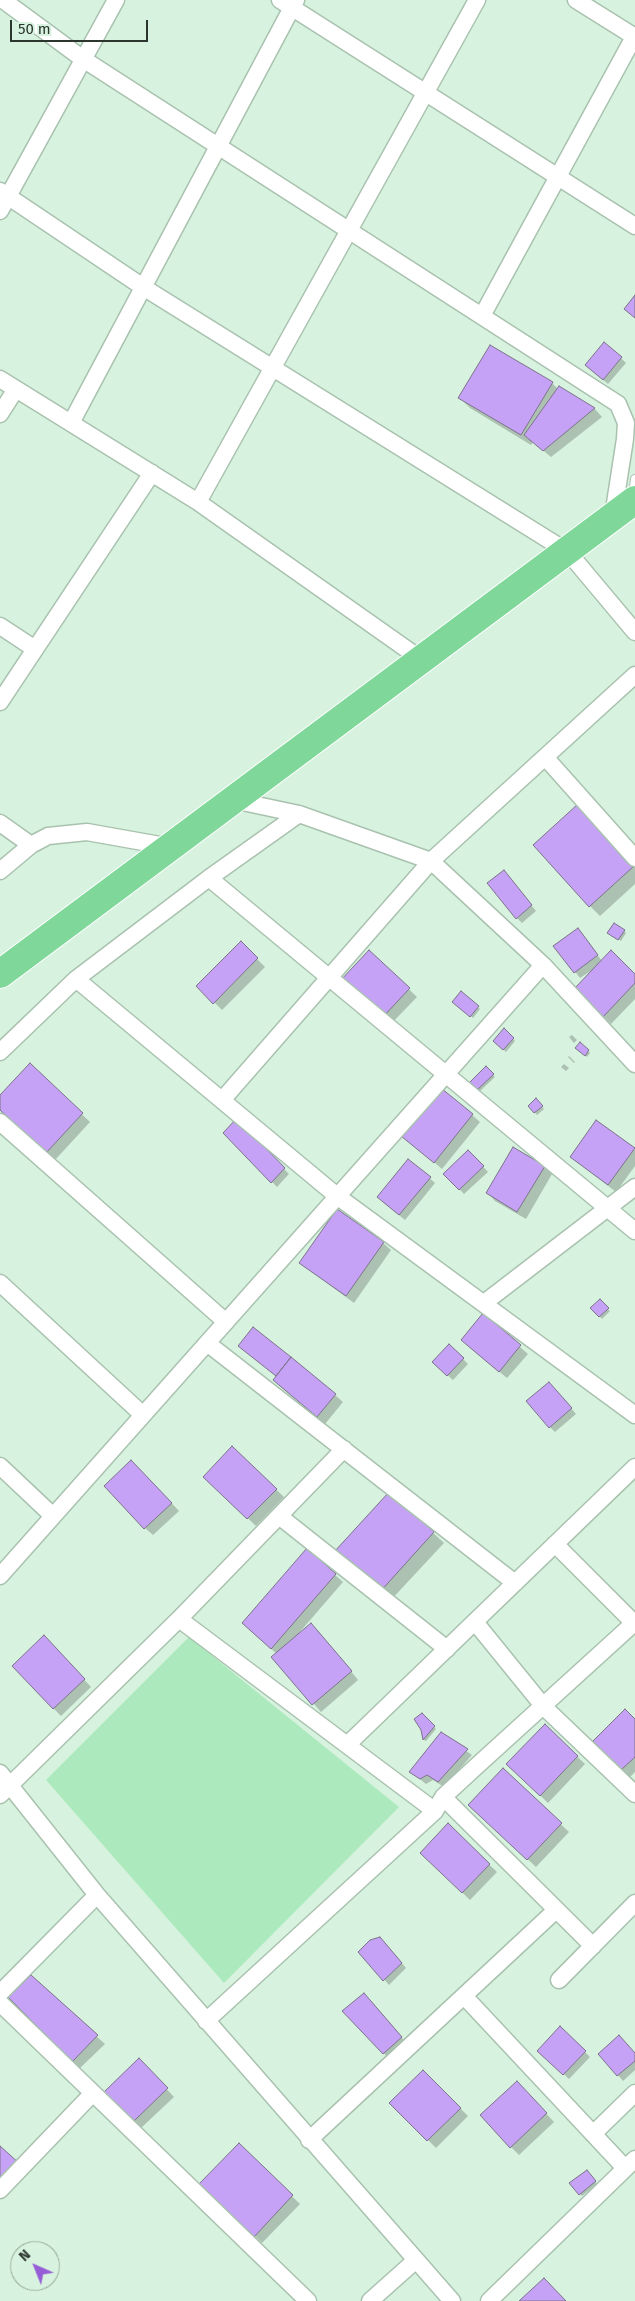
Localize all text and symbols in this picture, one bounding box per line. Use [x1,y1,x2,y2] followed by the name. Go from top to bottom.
[12,10,150,42] scale bar
[18,20,51,38] text: 50 m
[10,2241,60,2291] north arrow
[16,2246,34,2265] text: N

